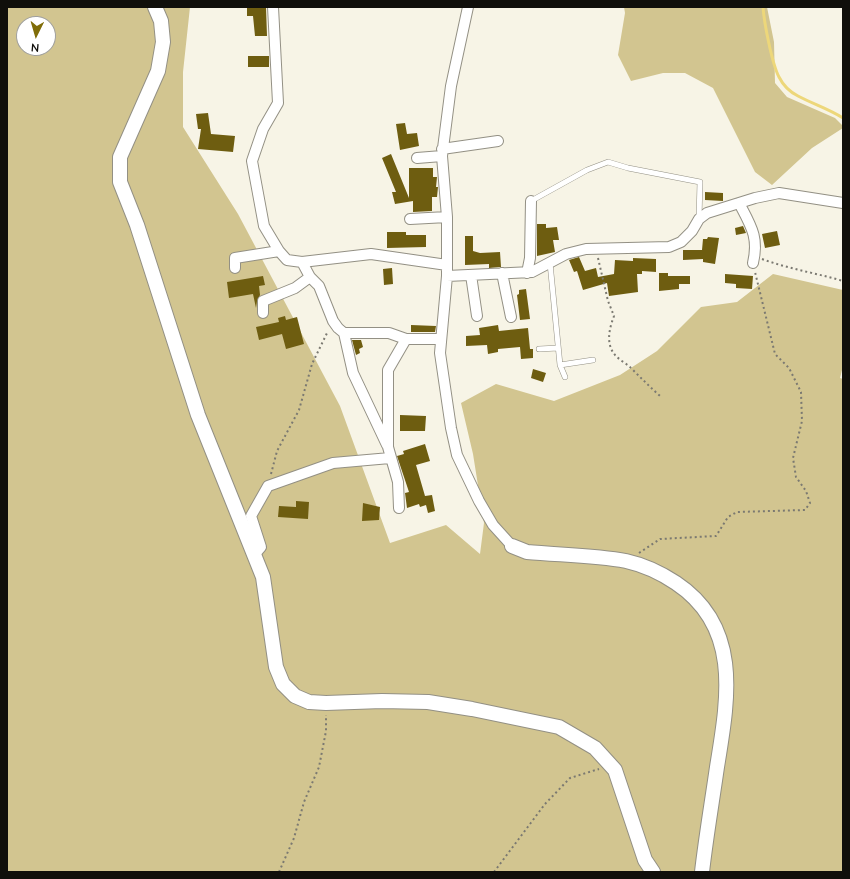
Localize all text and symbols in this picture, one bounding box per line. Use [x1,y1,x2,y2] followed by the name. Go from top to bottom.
[16,16,56,56] north arrow
[30,40,40,55] text: N

